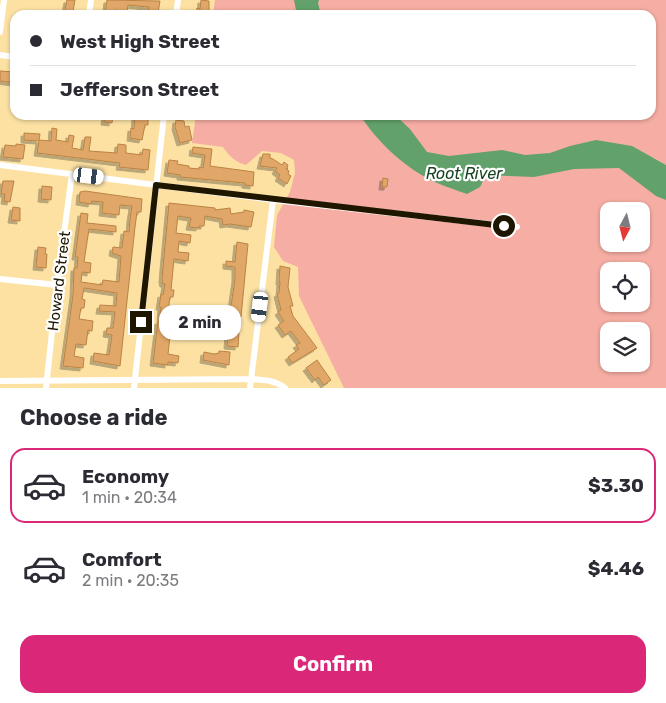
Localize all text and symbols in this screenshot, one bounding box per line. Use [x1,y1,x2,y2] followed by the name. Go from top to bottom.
[60,30,220,53] text: West High Street
[60,78,219,101] text: Jefferson Street
[426,164,503,183] water label: Root River
[73,167,104,185] car
[600,202,650,252] north arrow
[600,202,650,372] map controls
[493,215,515,237] route start
[44,230,74,332] street label: Howard Street
[600,262,650,312] button: locate
[250,291,269,323] car
[158,304,241,340] callout: 2 min
[130,311,152,333] route end
[178,313,222,332] text: 2 min
[600,322,650,372] button: layers
[20,404,167,431] text: Choose a ride
[22,463,67,508] icon: car
[82,465,169,488] text: Economy
[588,474,644,497] text: $3.30
[82,488,177,507] text: 1 min · 20:34
[22,546,67,591] icon: car
[82,548,162,571] text: Comfort
[588,557,644,580] text: $4.46
[82,571,179,590] text: 2 min · 20:35
[20,635,646,693] button: Confirm

